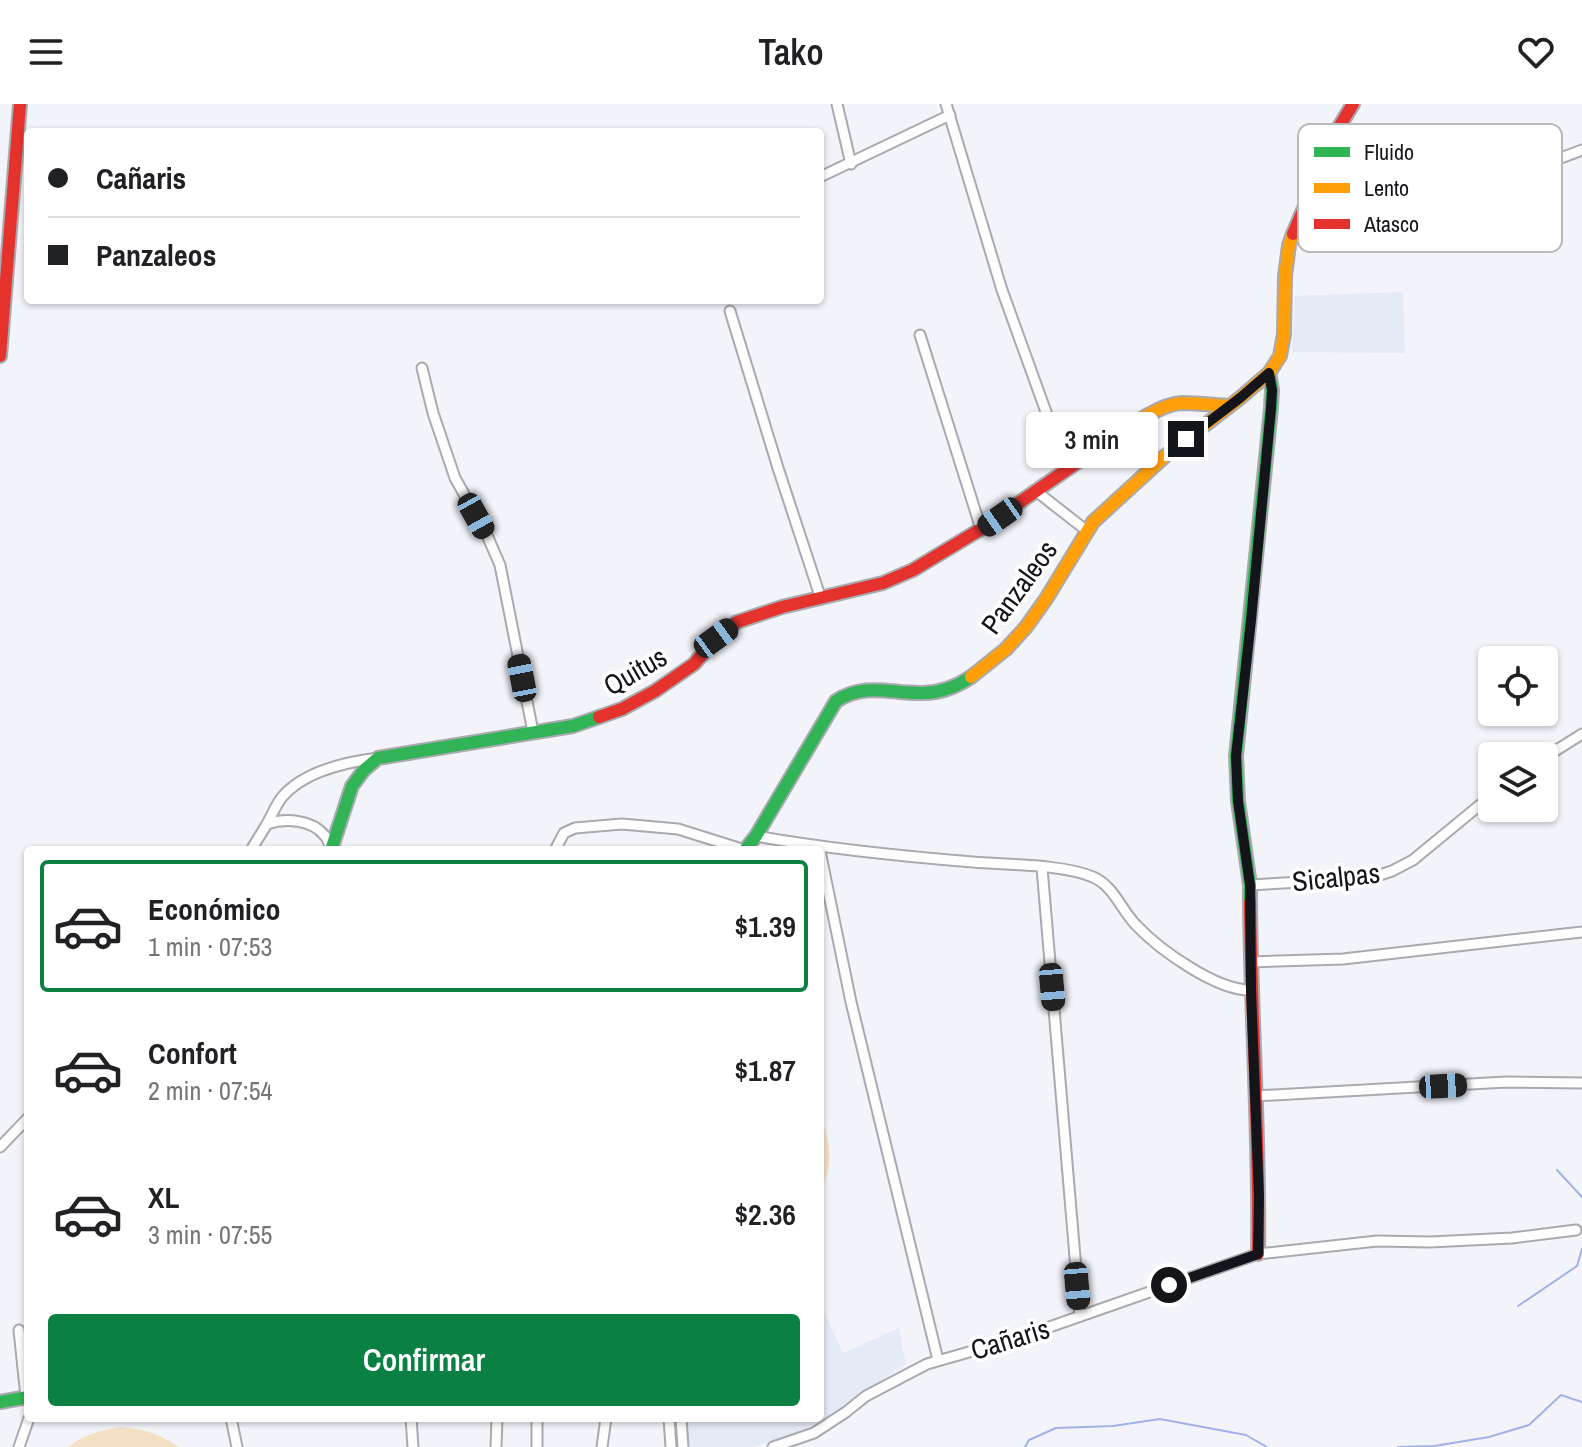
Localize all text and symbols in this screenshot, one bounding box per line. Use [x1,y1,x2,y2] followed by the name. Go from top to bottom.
[758,28,824,76] text: Tako
[24,30,68,74] icon: menu
[1514,30,1558,74] icon: heart
[1298,124,1562,252] legend
[1364,137,1414,167] text: Fluido
[96,158,186,198] text: Cañaris
[1364,173,1409,203] text: Lento
[1363,209,1419,239] text: Atasco
[96,235,216,275] text: Panzaleos
[1026,411,1158,467] callout: 3 min
[1168,421,1204,457] route end
[1065,422,1119,457] text: 3 min
[454,489,498,543] car
[973,493,1027,541] car
[972,532,1066,642] street label: Panzaleos
[690,614,742,662] car
[596,638,674,704] street label: Quitus
[1478,646,1558,822] map controls
[1478,646,1558,726] button: locate
[506,652,538,704] car
[1478,742,1558,822] button: layers
[1290,854,1382,900] street label: Sicalpas
[148,889,281,929] text: Económico
[52,890,124,962] icon: car
[734,906,796,946] text: $1.39
[148,929,272,964] text: 1 min · 07:53
[1038,962,1066,1012] car
[148,1033,237,1073] text: Confort
[52,1034,124,1106] icon: car
[734,1050,796,1090] text: $1.87
[148,1073,272,1108] text: 2 min · 07:54
[1418,1073,1468,1099] car
[148,1177,179,1217] text: XL
[52,1178,124,1250] icon: car
[734,1194,796,1234] text: $2.36
[148,1217,272,1252] text: 3 min · 07:55
[1063,1261,1091,1311] car
[1151,1267,1187,1303] route start
[966,1309,1054,1369] street label: Cañaris
[48,1314,800,1406] button: Confirmar

